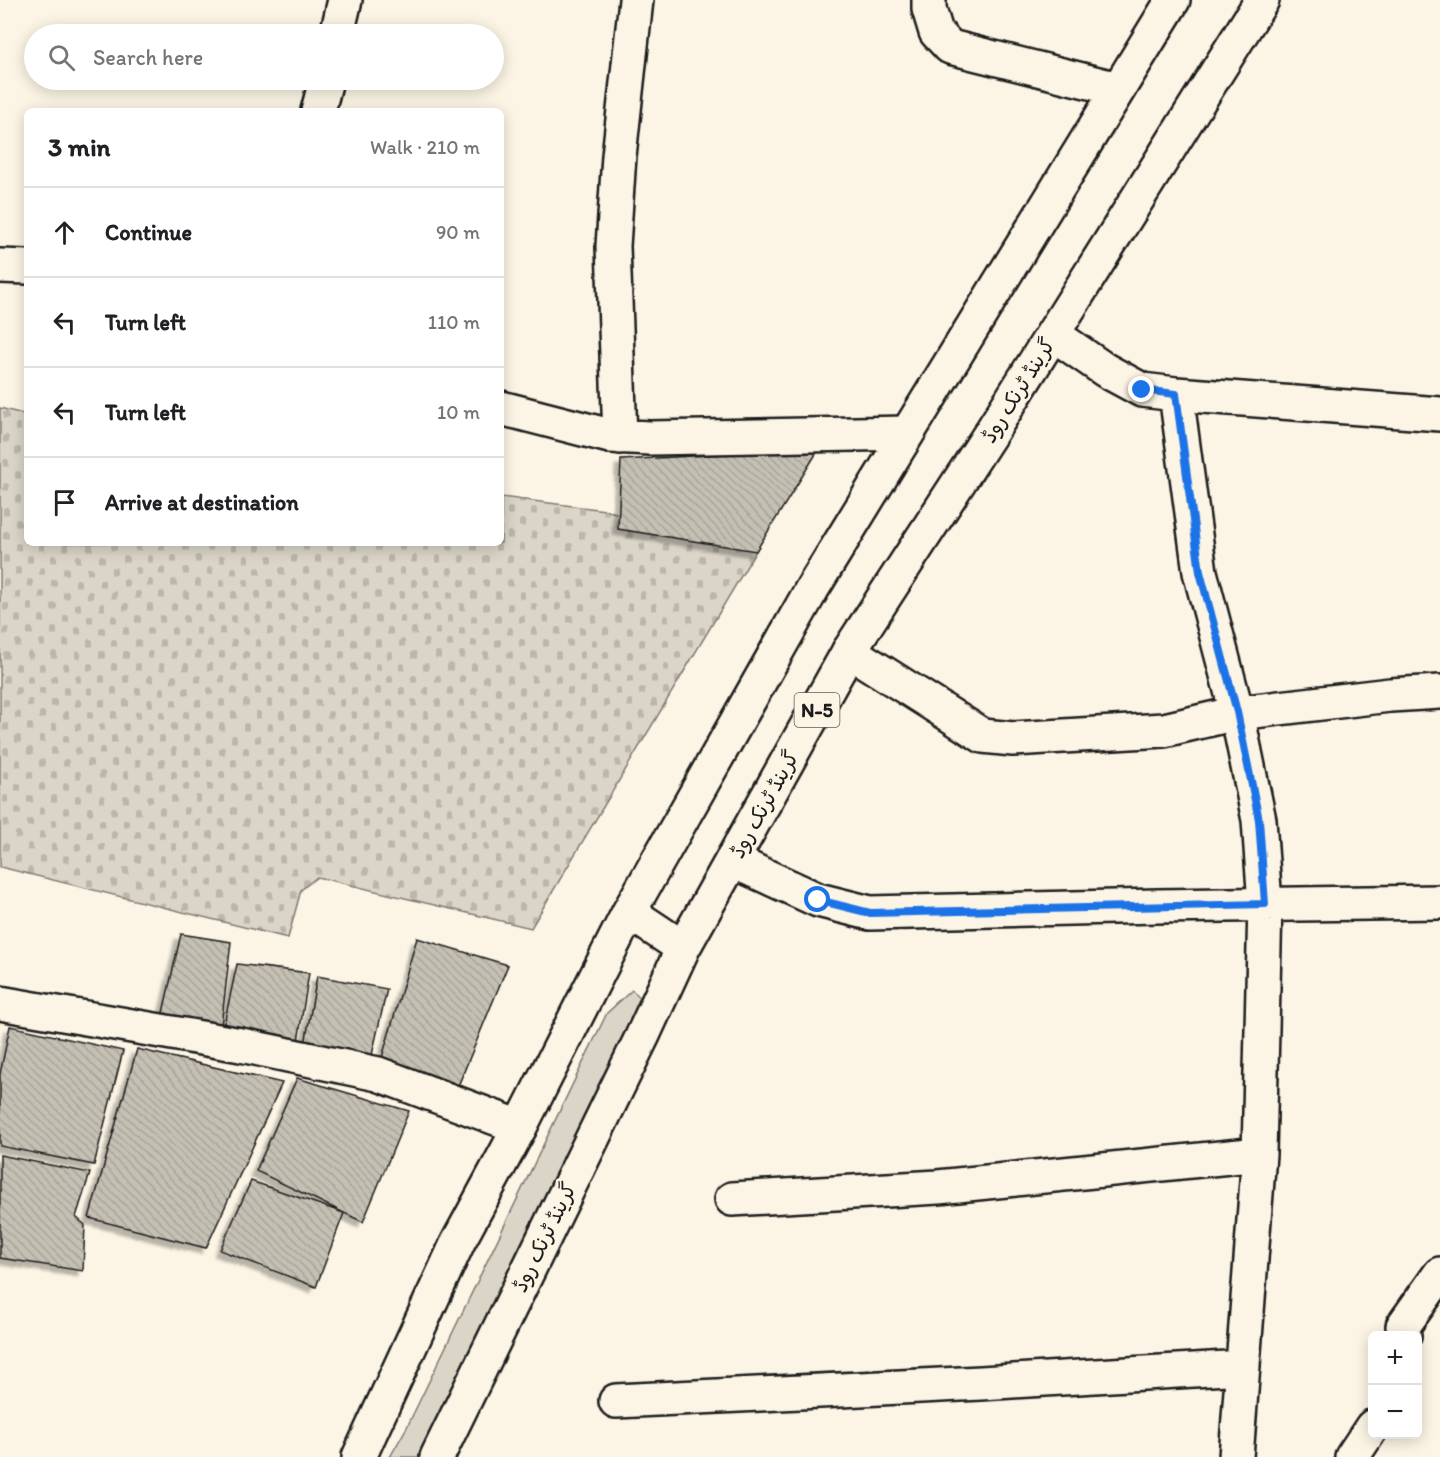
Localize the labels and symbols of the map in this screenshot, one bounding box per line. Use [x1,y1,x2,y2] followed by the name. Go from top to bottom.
[976,333,1060,447] street label: گرینڈ ٹرنک روڈ
[1128,376,1154,402] route end
[794,693,840,727] road number: N-5
[724,746,804,862] street label: گرینڈ ٹرنک روڈ
[804,886,830,912] route start
[507,1178,581,1296] street label: گرینڈ ٹرنک روڈ

